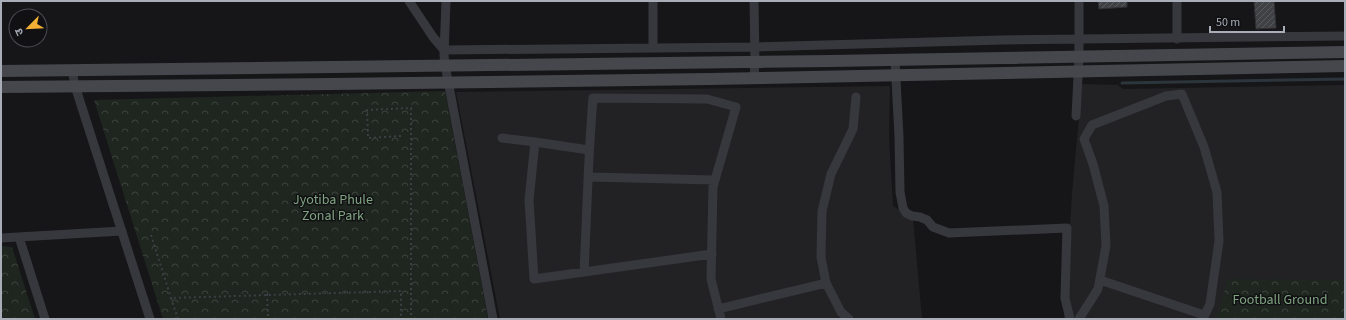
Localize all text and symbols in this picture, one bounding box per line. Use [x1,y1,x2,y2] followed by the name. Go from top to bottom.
[8,8,48,48] north arrow
[1210,8,1284,34] scale bar
[1216,14,1240,31] text: 50 m
[11,25,27,38] text: उ
[293,190,373,226] park label: Jyotiba Phule Zonal Park
[1233,290,1327,310] park label: Football Ground

